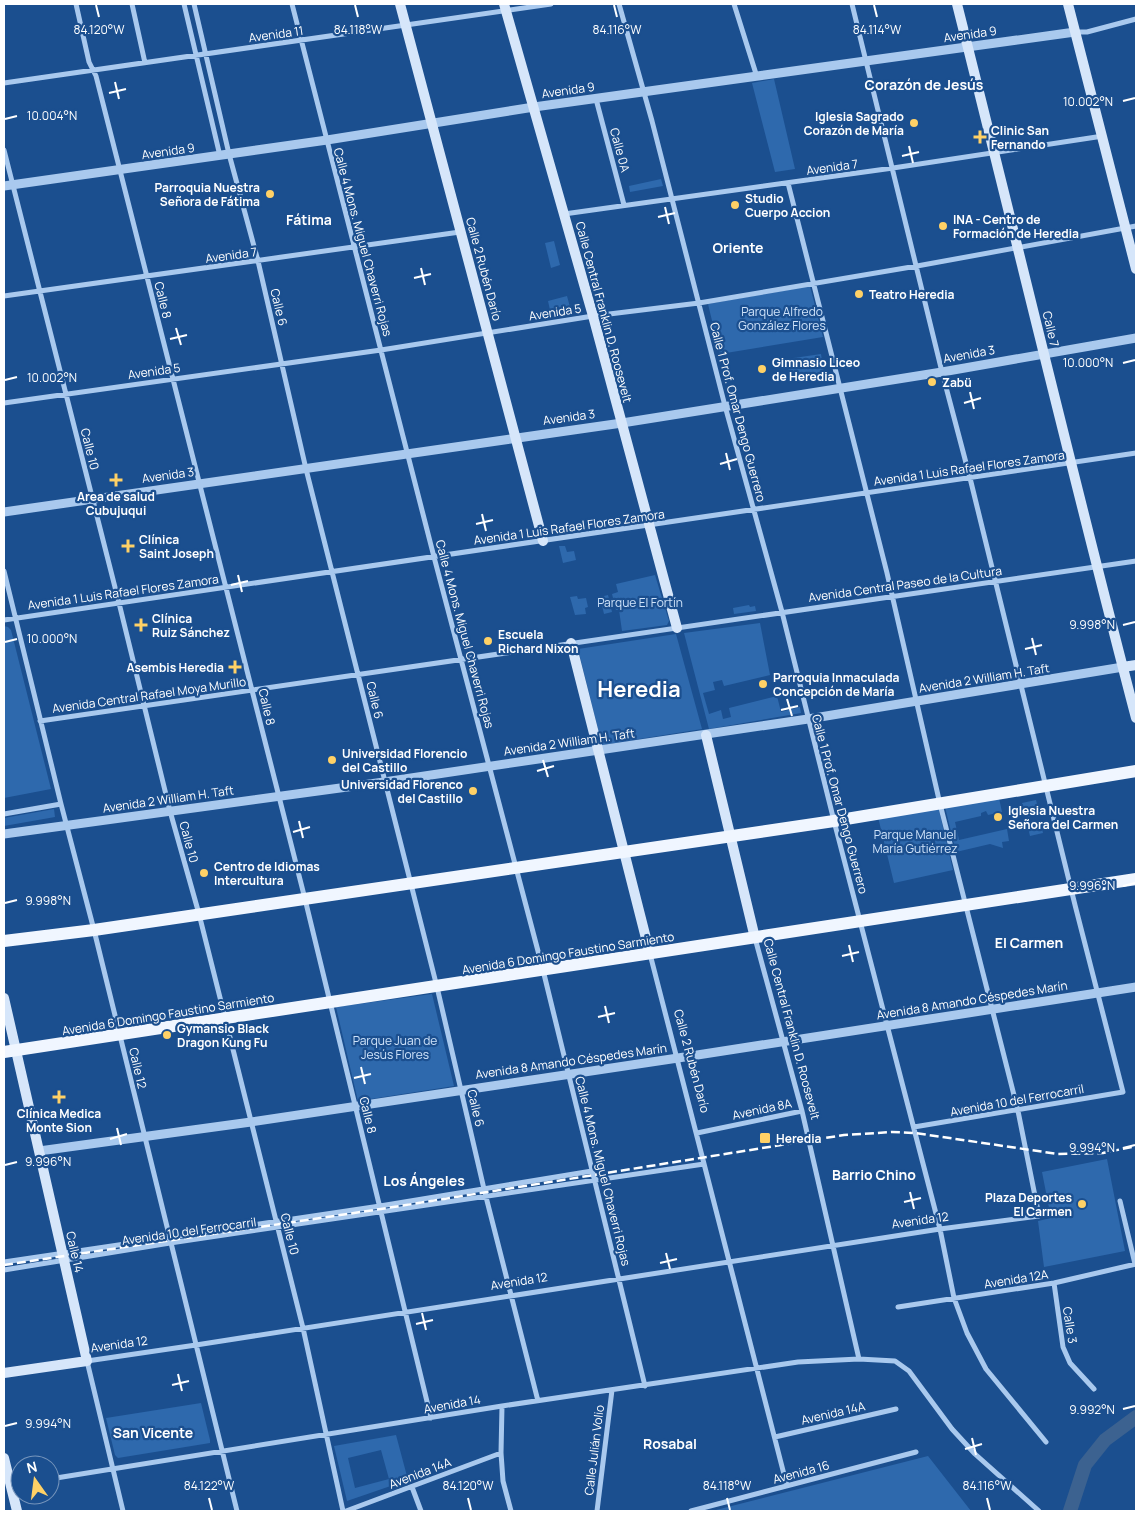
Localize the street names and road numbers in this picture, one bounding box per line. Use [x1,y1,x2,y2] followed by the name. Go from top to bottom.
[247,22,305,46] street label: Avenida 11
[942,22,998,46] street label: Avenida 9
[540,78,596,102] street label: Avenida 9
[606,126,634,174] street label: Calle 0A
[140,139,196,163] street label: Avenida 9
[330,146,396,338] street label: Calle 4 Mons. Miguel Chaverri Rojas
[805,155,859,179] street label: Avenida 7
[462,215,506,323] street label: Calle 2 Rubén Darío
[572,220,636,405] street label: Calle Central Franklin D. Roosevelt
[204,243,258,267] street label: Avenida 7
[150,280,176,320] street label: Calle 8
[266,287,292,327] street label: Calle 6
[528,299,582,325] street label: Avenida 5
[1039,309,1063,349] street label: Calle 7
[706,320,770,504] street label: Calle 1 Prof. Omar Dengo Guerrero
[942,341,996,367] street label: Avenida 3
[127,359,181,383] street label: Avenida 5
[542,405,596,429] street label: Avenida 3
[77,426,103,472] street label: Calle 10
[872,446,1066,490] street label: Avenida 1 Luis Rafael Flores Zamora
[141,463,195,487] street label: Avenida 3
[472,505,666,549] street label: Avenida 1 Luis Rafael Flores Zamora
[432,538,498,730] street label: Calle 4 Mons. Miguel Chaverri Rojas
[807,562,1003,606] street label: Avenida Central Paseo de la Cultura
[26,570,220,614] street label: Avenida 1 Luis Rafael Flores Zamora
[917,659,1051,697] street label: Avenida 2 William H. Taft
[51,673,247,717] street label: Avenida Central Rafael Moya Murillo
[362,680,388,720] street label: Calle 6
[255,687,279,727] street label: Calle 8
[808,712,872,896] street label: Calle 1 Prof. Omar Dengo Guerrero
[502,724,636,760] street label: Avenida 2 William H. Taft
[101,781,235,817] street label: Avenida 2 William H. Taft
[175,819,203,865] street label: Calle 10
[461,928,675,978] street label: Avenida 6 Domingo Faustino Sarmiento
[760,937,824,1122] street label: Calle Central Franklin D. Roosevelt
[875,976,1069,1024] street label: Avenida 8 Amando Céspedes Marín
[61,989,275,1039] street label: Avenida 6 Domingo Faustino Sarmiento
[670,1007,714,1115] street label: Calle 2 Rubén Darío
[474,1039,668,1083] street label: Avenida 8 Amando Céspedes Marín
[125,1046,151,1090] street label: Calle 12
[571,1075,635,1267] street label: Calle 4 Mons. Miguel Chaverri Rojas
[949,1080,1085,1120] street label: Avenida 10 del Ferrocarril
[463,1088,489,1128] street label: Calle 6
[731,1094,794,1124] street label: Avenida 8A
[355,1095,381,1135] street label: Calle 8
[890,1208,950,1232] street label: Avenida 12
[277,1211,303,1257] street label: Calle 10
[121,1213,257,1249] street label: Avenida 10 del Ferrocarril
[62,1230,88,1274] street label: Calle 14
[983,1265,1050,1292] street label: Avenida 12A
[489,1268,549,1294] street label: Avenida 12
[1059,1305,1081,1345] street label: Calle 3
[89,1332,149,1356] street label: Avenida 12
[422,1391,482,1417] street label: Avenida 14
[799,1397,867,1429] street label: Avenida 14A
[580,1404,608,1496] street label: Calle Julián Volio
[386,1453,454,1493] street label: Avenida 14A
[771,1456,831,1488] street label: Avenida 16

